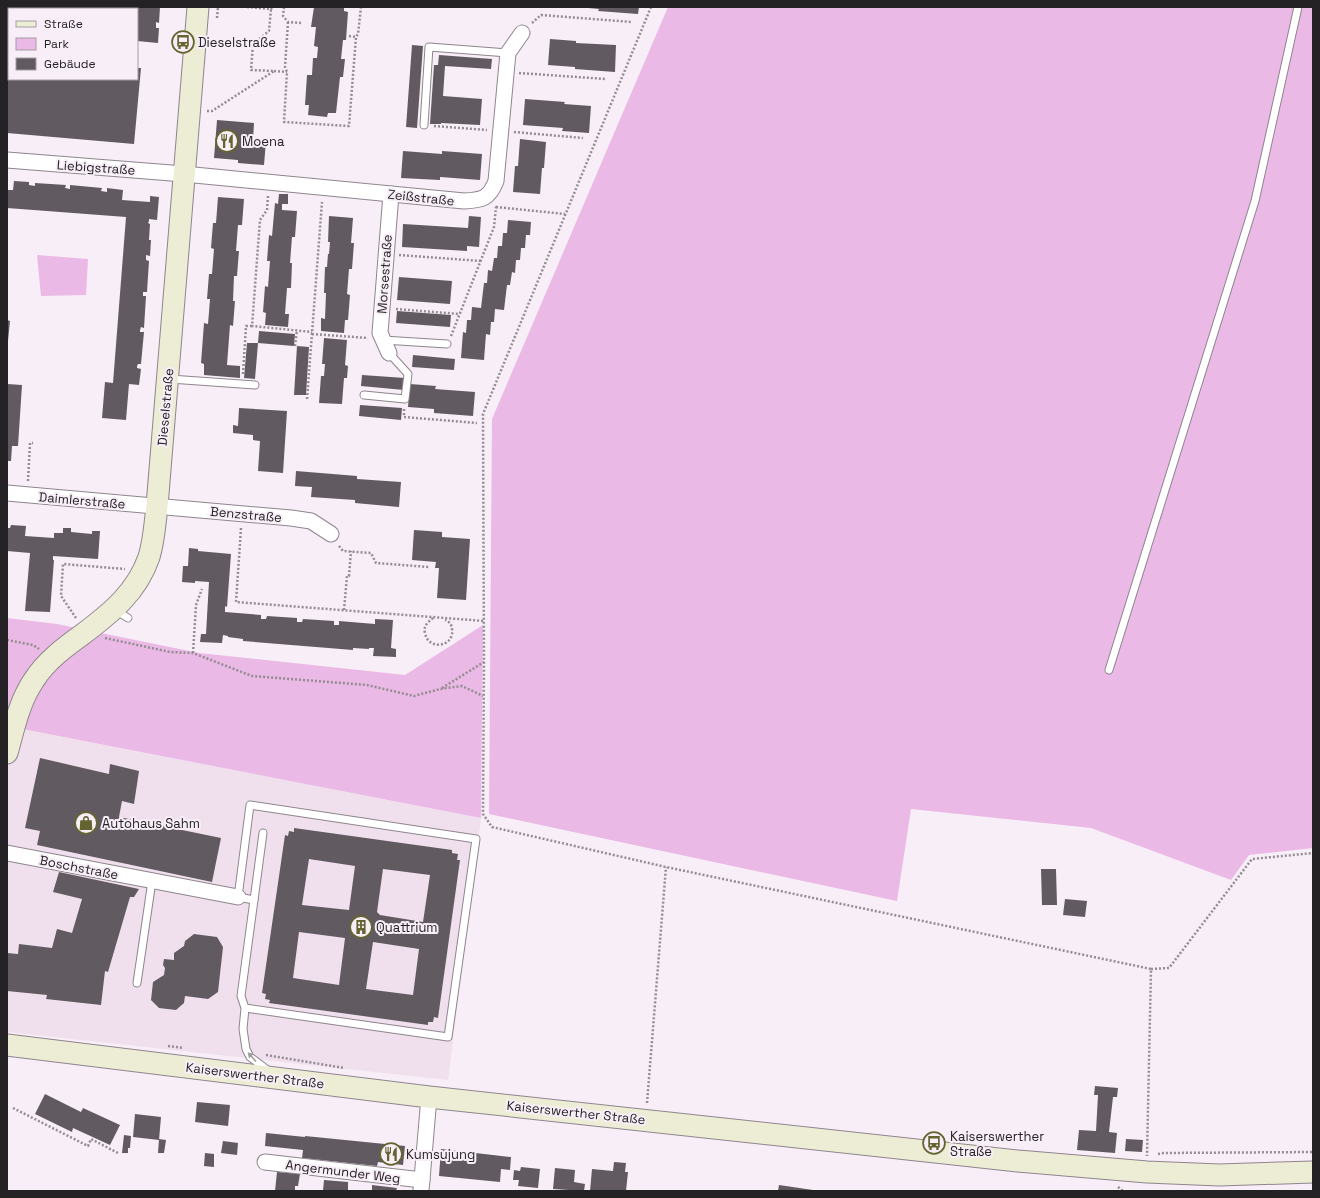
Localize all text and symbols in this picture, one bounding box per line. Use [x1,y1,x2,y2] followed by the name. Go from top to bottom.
[8,8,138,80] legend
[44,16,83,32] text: Straße
[170,29,196,55] bus stop icon: Dieselstraße
[198,34,276,51] place label: Dieselstraße
[44,36,69,52] text: Park
[44,56,96,72] text: Gebäude
[214,128,240,154] restaurant icon: Moena
[242,133,285,150] place label: Moena
[56,156,136,179] street label: Liebigstraße
[387,186,455,209] street label: Zeißstraße
[373,234,396,314] street label: Morsestraße
[154,367,177,447] street label: Dieselstraße
[38,488,126,513] street label: Daimlerstraße
[209,503,282,526] street label: Benzstraße
[73,810,99,836] shop icon: Autohaus Sahm
[102,815,200,832] place label: Autohaus Sahm
[38,852,120,883] street label: Boschstraße
[348,914,374,940] building icon: Quattrium
[376,919,438,936] place label: Quattrium
[247,1052,256,1062] one-way arrow
[185,1059,325,1092] street label: Kaiserswerther Straße
[506,1097,646,1128] street label: Kaiserswerther Straße
[950,1128,1044,1160] place label: Kaiserswerther Straße
[921,1130,947,1156] bus stop icon: Kaiserswerther Straße
[378,1141,404,1167] restaurant icon: Kumsujung
[406,1146,475,1163] place label: Kumsujung
[285,1156,401,1187] street label: Angermunder Weg

